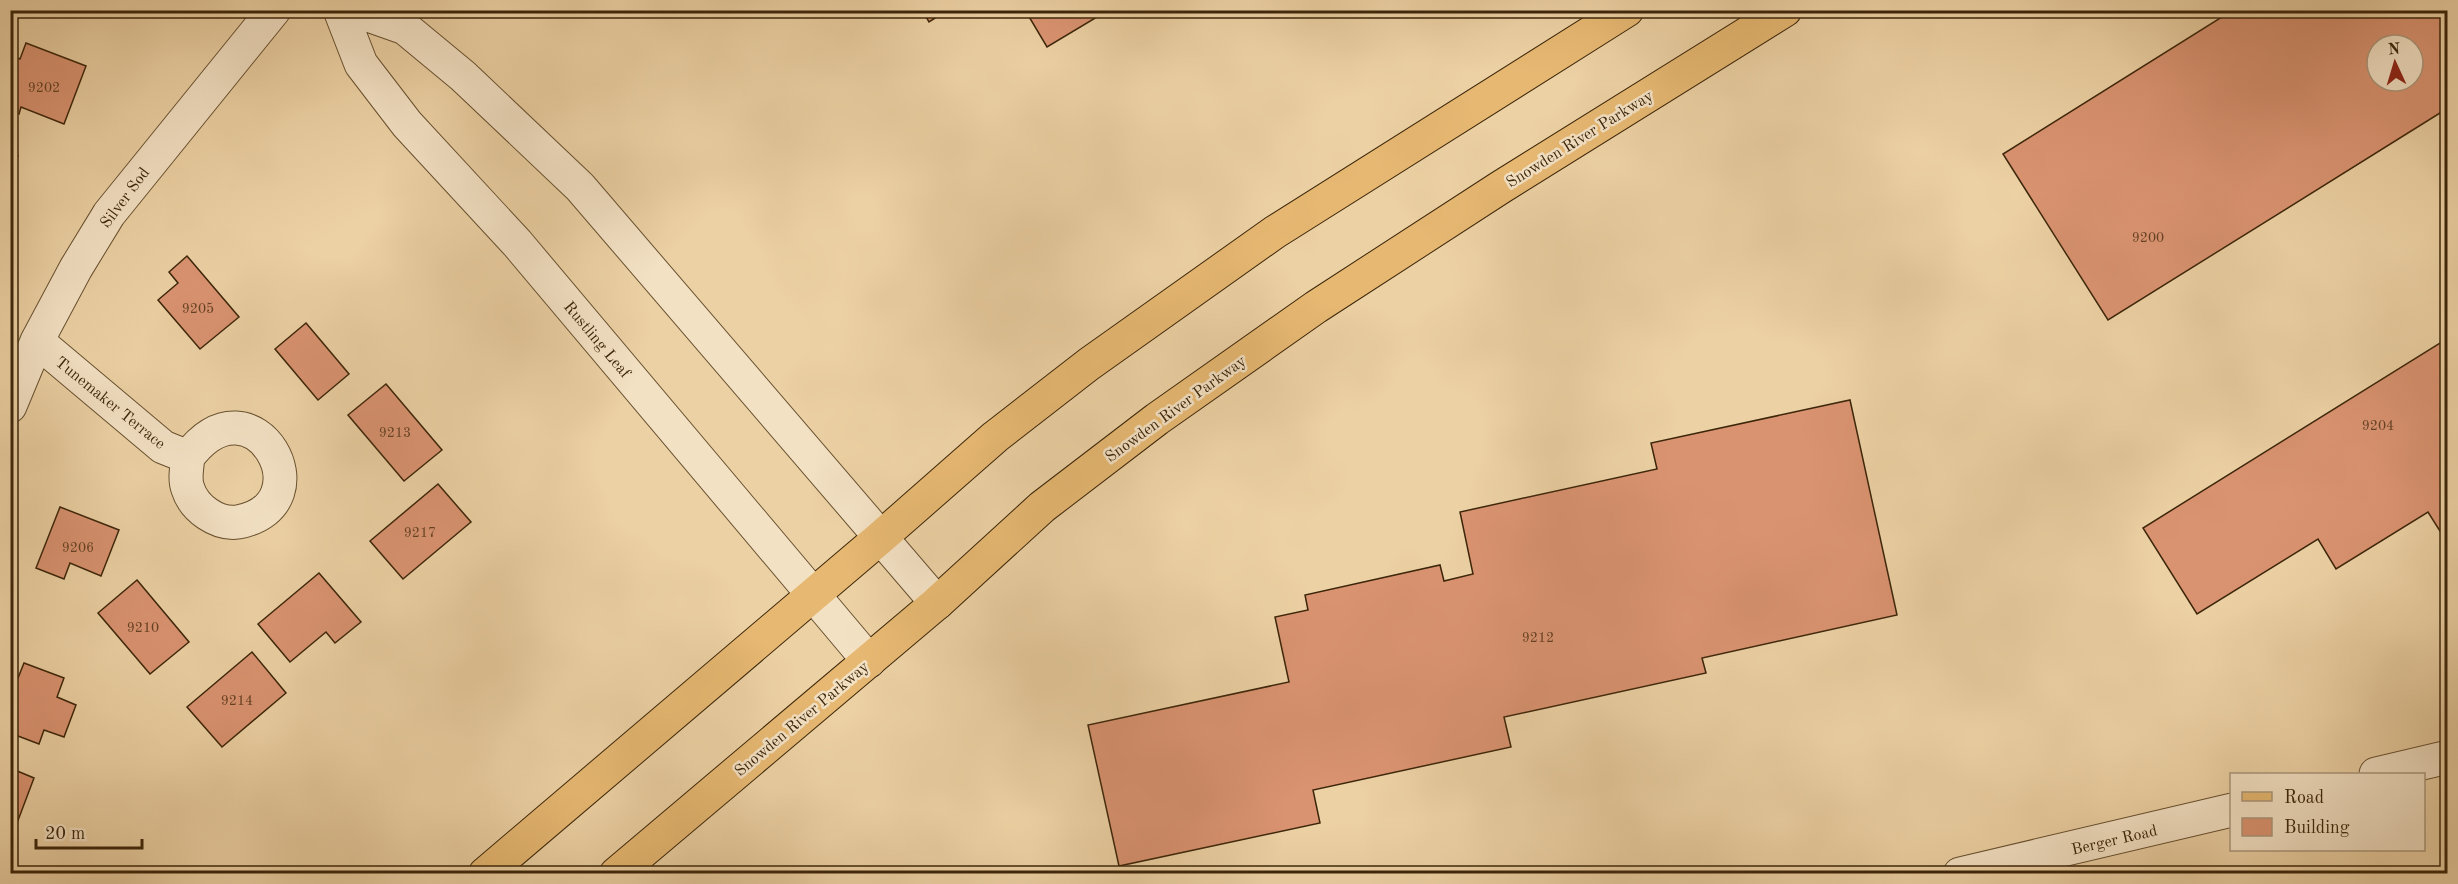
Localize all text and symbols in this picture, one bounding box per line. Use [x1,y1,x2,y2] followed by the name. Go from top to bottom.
[2365,33,2425,93] north arrow
[2387,42,2402,58] text: N
[28,81,60,95] house number: 9202
[1504,88,1657,191] street label: Snowden River Parkway
[98,165,153,231] street label: Silver Sod
[2132,231,2164,245] house number: 9200
[560,299,633,382] street label: Rustling Leaf
[182,302,214,316] house number: 9205
[1103,353,1250,466] street label: Snowden River Parkway
[52,354,168,453] street label: Tunemaker Terrace
[2362,419,2394,433] house number: 9204
[379,426,411,440] house number: 9213
[404,526,436,540] house number: 9217
[62,541,94,555] house number: 9206
[127,621,159,635] house number: 9210
[1522,631,1554,645] house number: 9212
[732,659,873,780] street label: Snowden River Parkway
[221,694,253,708] house number: 9214
[2230,773,2425,851] legend
[2284,789,2324,807] text: Road
[36,812,142,850] scale bar
[2284,819,2350,837] text: Building
[2070,823,2159,859] street label: Berger Road
[45,825,85,843] text: 20 m

